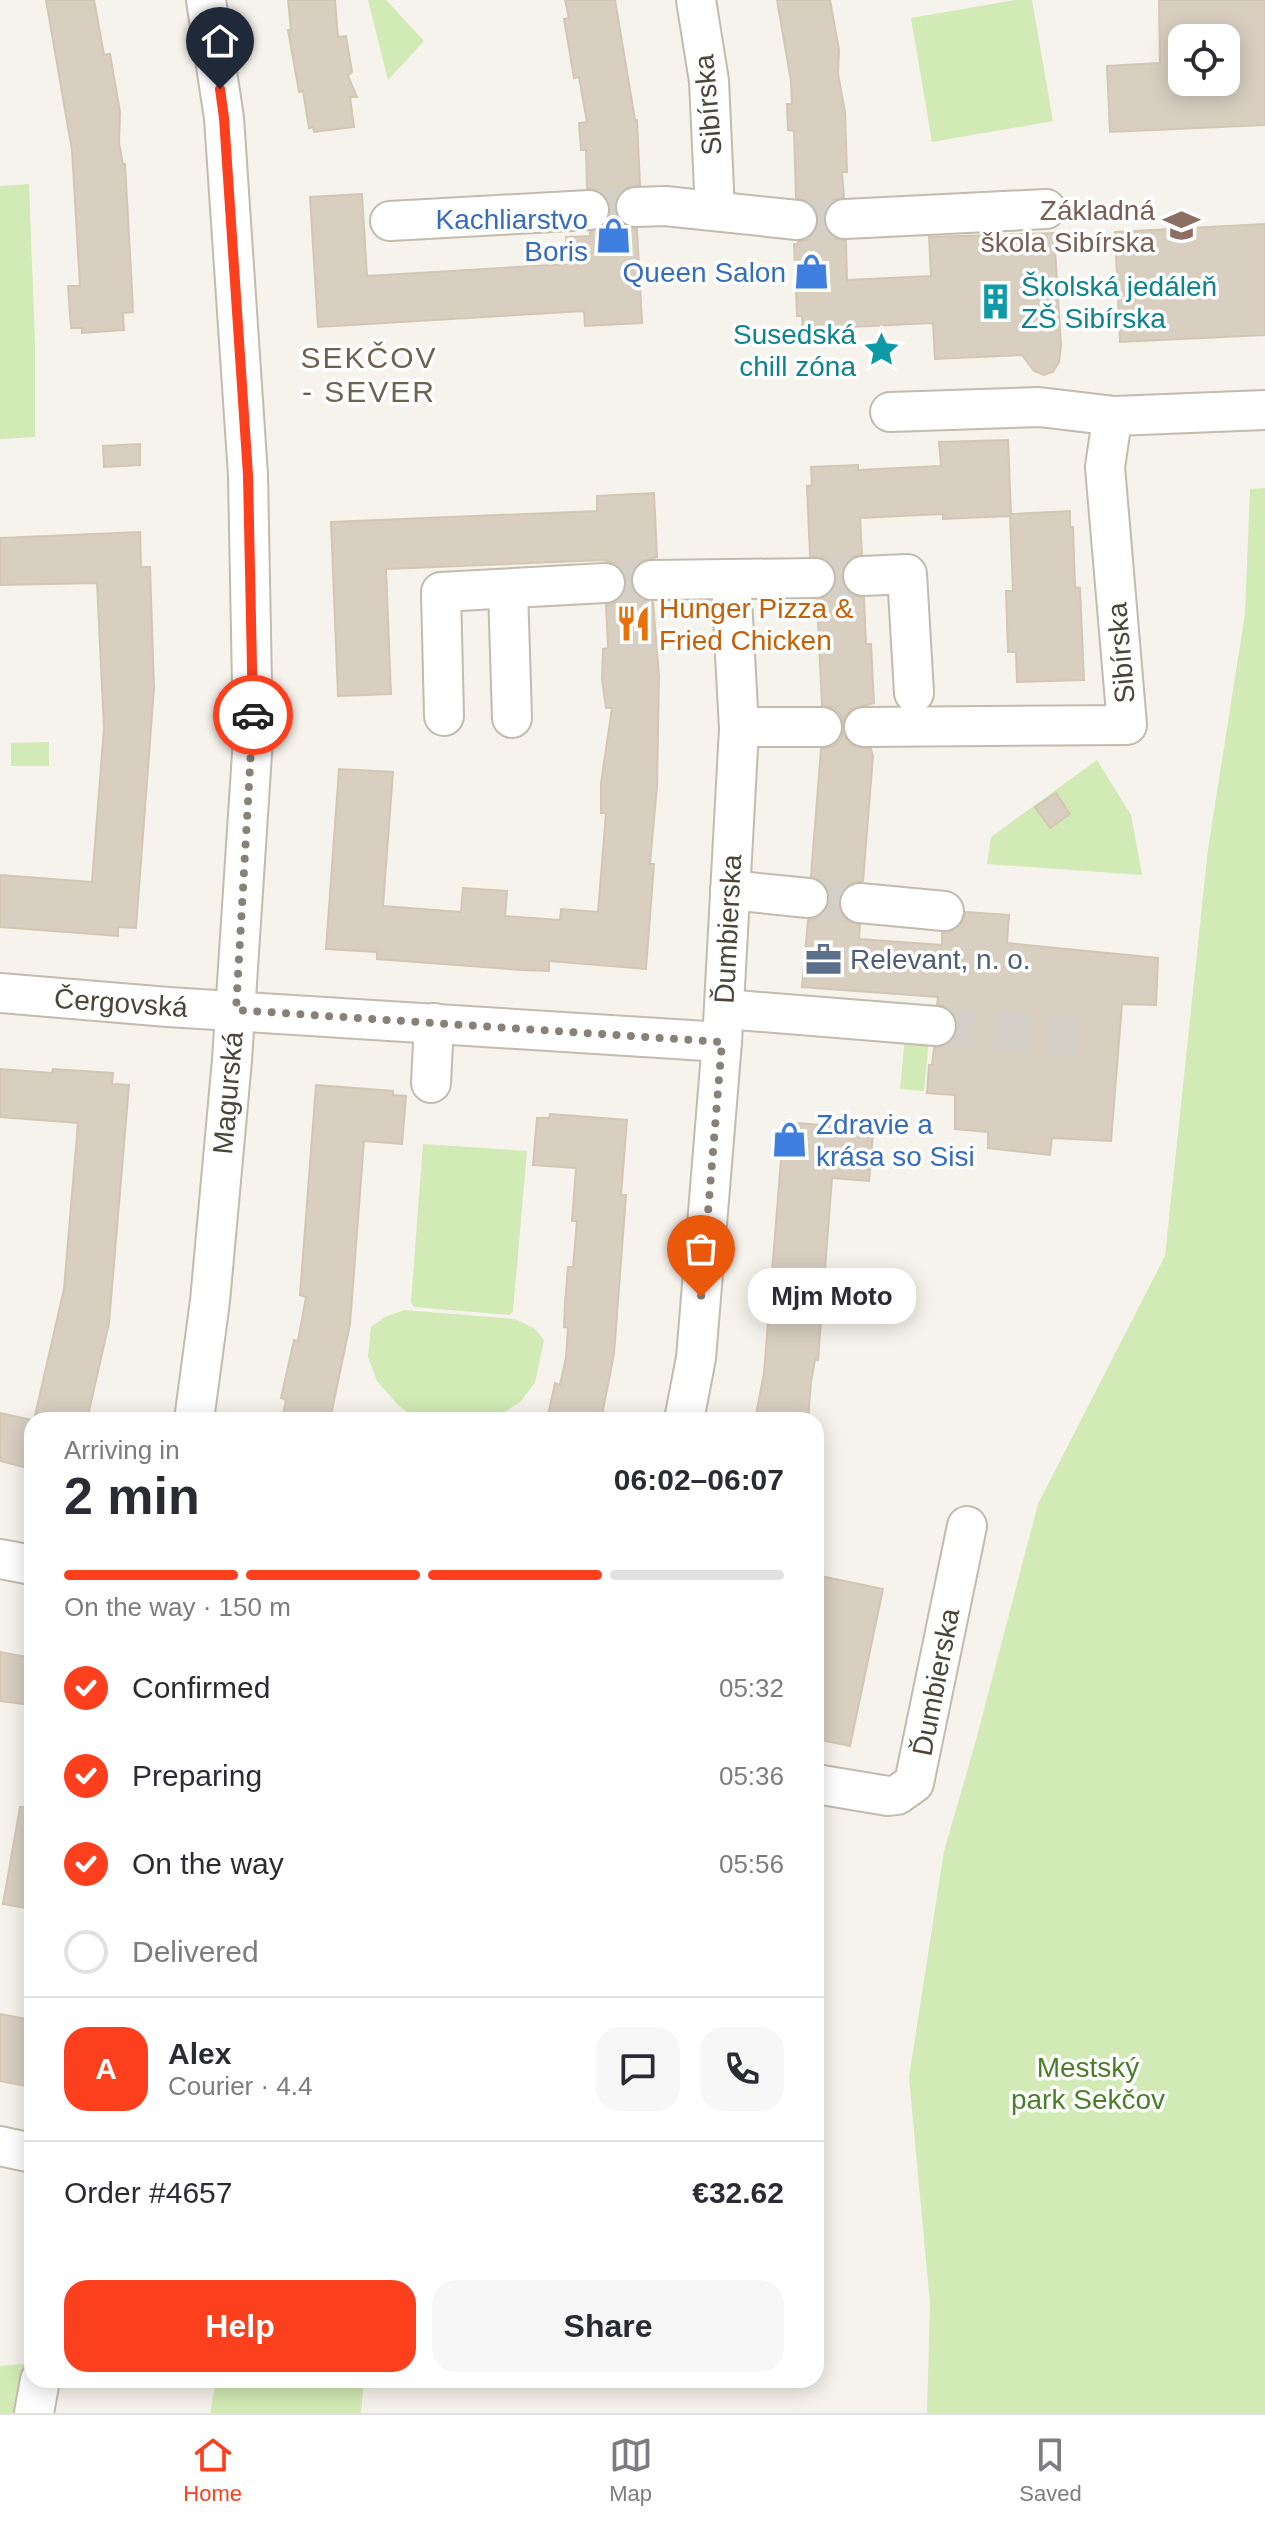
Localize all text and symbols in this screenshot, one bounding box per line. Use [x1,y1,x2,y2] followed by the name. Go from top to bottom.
[186,7,254,89] pin
[198,19,242,63] icon: home
[1168,24,1240,96] map controls
[1168,24,1240,96] button: locate
[688,53,728,157] street label: Sibírska
[981,195,1155,258] place label: Základná škola Sibírska
[435,204,588,267] place label: Kachliarstvo Boris
[1162,207,1200,245] school or university icon: Základná škola Sibírska
[595,216,633,254] shop icon: Kachliarstvo Boris
[793,253,831,291] shop icon: Queen Salon
[623,257,786,288] place label: Queen Salon
[1021,271,1217,334] place label: Školská jedáleň ZŠ Sibírska
[976,283,1014,321] building icon: Školská jedáleň ZŠ Sibírska
[733,319,856,382] place label: Susedská chill zóna
[863,331,901,369] place icon: Susedská chill zóna
[300,341,438,408] district label: SEKČOV - SEVER
[659,593,854,656] place label: Hunger Pizza & Fried Chicken
[1101,601,1141,705] street label: Sibírska
[614,605,652,643] restaurant icon: Hunger Pizza & Fried Chicken
[213,675,293,755] courier
[231,693,275,737] icon: car
[709,853,747,1004] street label: Ďumbierska
[805,940,843,978] office icon: Relevant, n. o.
[850,944,1031,975] place label: Relevant, n. o.
[53,983,189,1023] street label: Čergovská
[207,1030,249,1156] street label: Magurská
[816,1109,975,1172] place label: Zdravie a krása so Sisi
[771,1121,809,1159] shop icon: Zdravie a krása so Sisi
[667,1215,735,1297] pin
[679,1227,723,1271] icon: bag
[749,1269,917,1325] callout: Mjm Moto
[771,1281,893,1311] text: Mjm Moto
[64,1435,180,1465] text: Arriving in
[614,1463,784,1496] text: 06:02–06:07
[64,1467,200,1525] text: 2 min
[64,1592,291,1622] text: On the way · 150 m
[907,1605,966,1758] street label: Ďumbierska
[64,1666,108,1710] icon: check
[132,1671,270,1704] text: Confirmed
[719,1673,784,1703] text: 05:32
[64,1754,108,1798] icon: check
[132,1759,262,1792] text: Preparing
[719,1761,784,1791] text: 05:36
[64,1842,108,1886] icon: check
[132,1847,284,1880] text: On the way
[719,1849,784,1879] text: 05:56
[132,1935,259,1968] text: Delivered
[596,2027,680,2111] button: chat
[700,2027,784,2111] button: phone
[168,2037,231,2070] text: Alex
[95,2052,117,2085] text: A
[1011,2052,1165,2115] park label: Mestský park Sekčov
[168,2071,313,2101] text: Courier · 4.4
[64,2176,232,2209] text: Order #4657
[692,2176,784,2209] text: €32.62
[64,2280,416,2372] button: Help
[432,2280,784,2372] button: Share
[183,2433,242,2507] tab: Home
[609,2433,653,2507] tab: Map
[1019,2433,1082,2507] tab: Saved

